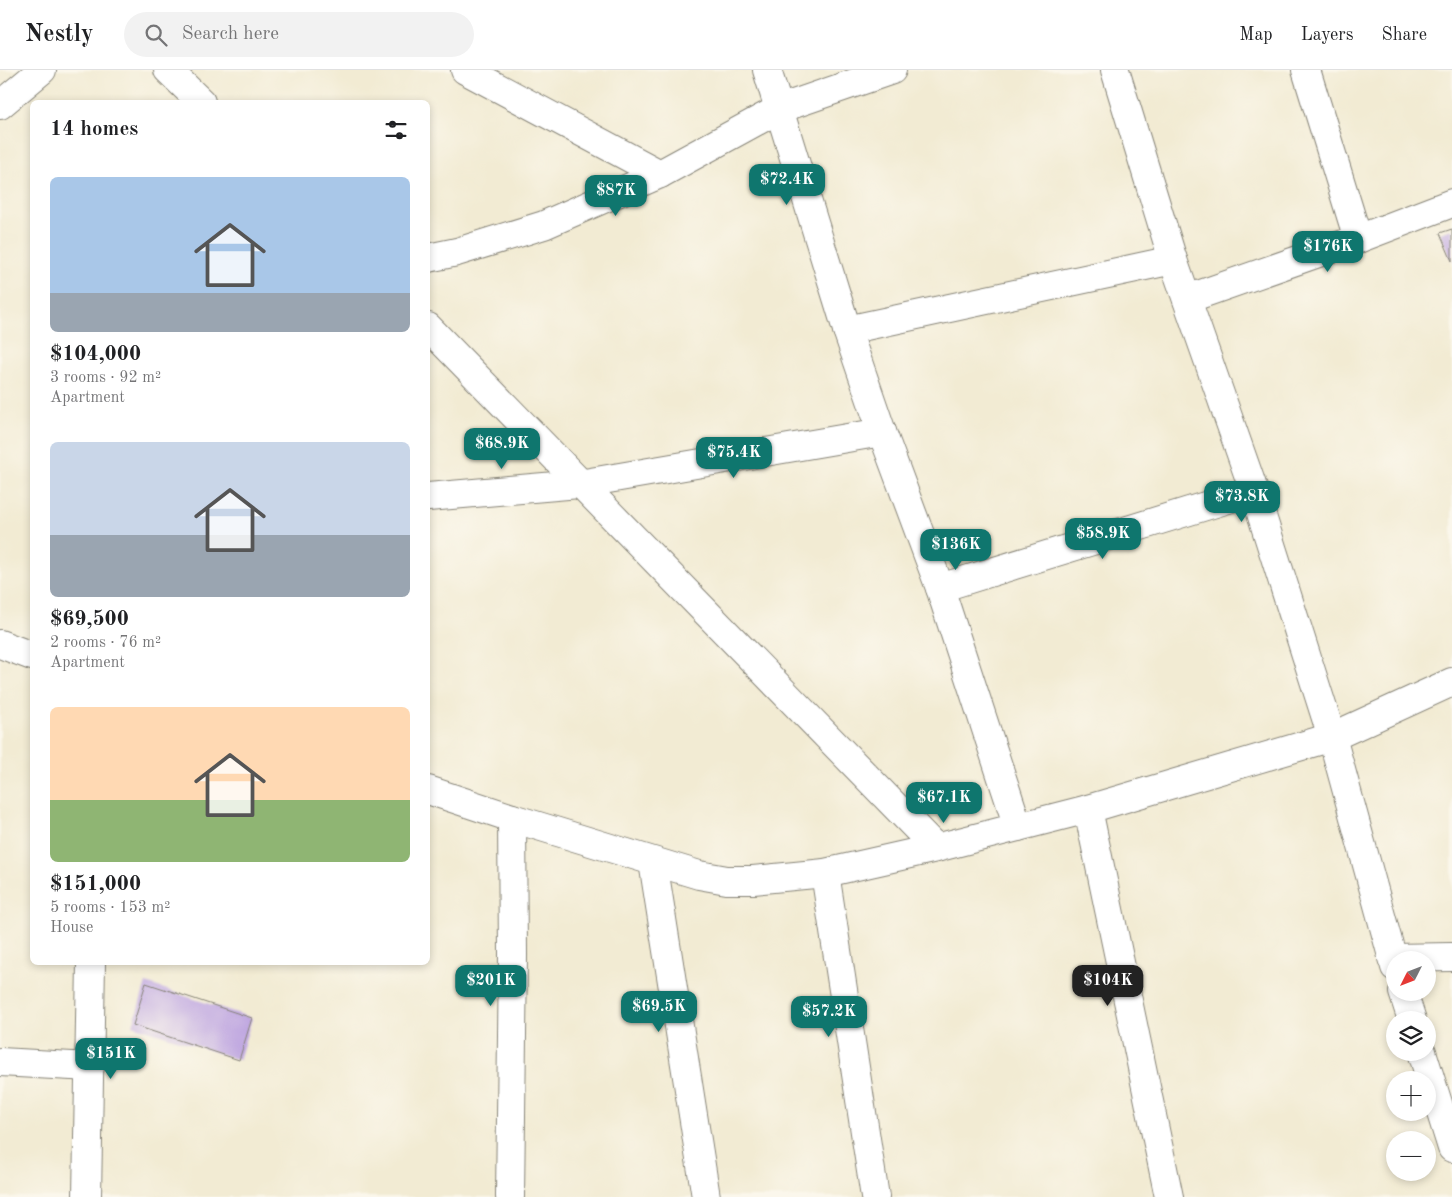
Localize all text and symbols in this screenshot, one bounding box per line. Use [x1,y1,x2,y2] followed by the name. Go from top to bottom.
[124,12,474,57] search box
[142,21,170,49] icon: search
[25,23,94,47] text: Nestly
[182,25,279,44] text: Search here
[1239,26,1273,44] text: Map
[1301,26,1353,44] text: Layers
[1381,26,1427,44] text: Share
[382,116,410,144] icon: filters
[50,119,138,140] text: 14 homes
[746,164,828,206] pin: $72.4K
[760,172,814,188] text: $72.4K
[586,174,646,217] pin: $87K
[596,183,636,199] text: $87K
[185,210,275,300] icon: home
[1293,230,1363,273] pin: $176K
[1303,239,1353,255] text: $176K
[50,344,141,365] text: $104,000
[50,370,161,386] text: 3 rooms · 92 m²
[50,390,125,406] text: Apartment
[461,428,543,470] pin: $68.9K
[475,436,529,452] text: $68.9K
[693,436,775,479] pin: $75.4K
[707,445,761,461] text: $75.4K
[185,475,275,565] icon: home
[1201,480,1283,523] pin: $73.8K
[1215,489,1269,505] text: $73.8K
[1062,518,1144,560] pin: $58.9K
[1076,526,1130,542] text: $58.9K
[921,528,991,571] pin: $136K
[931,537,981,553] text: $136K
[50,609,129,630] text: $69,500
[50,635,161,651] text: 2 rooms · 76 m²
[50,655,125,671] text: Apartment
[185,740,275,830] icon: home
[903,782,985,824] pin: $67.1K
[917,790,971,806] text: $67.1K
[50,874,141,895] text: $151,000
[50,900,170,916] text: 5 rooms · 153 m²
[50,920,93,936] text: House
[1386,951,1436,1001] north arrow
[1386,951,1436,1181] map controls
[456,964,526,1007] pin: $201K
[1073,964,1143,1007] pin: $104K
[466,973,516,989] text: $201K
[1083,973,1133,989] text: $104K
[618,990,700,1033] pin: $69.5K
[788,996,870,1038] pin: $57.2K
[632,999,686,1015] text: $69.5K
[802,1004,856,1020] text: $57.2K
[1386,1011,1436,1061] button: layers
[76,1038,146,1080] pin: $151K
[86,1046,136,1062] text: $151K
[1386,1071,1436,1121] button: +
[1386,1131,1436,1181] button: −

